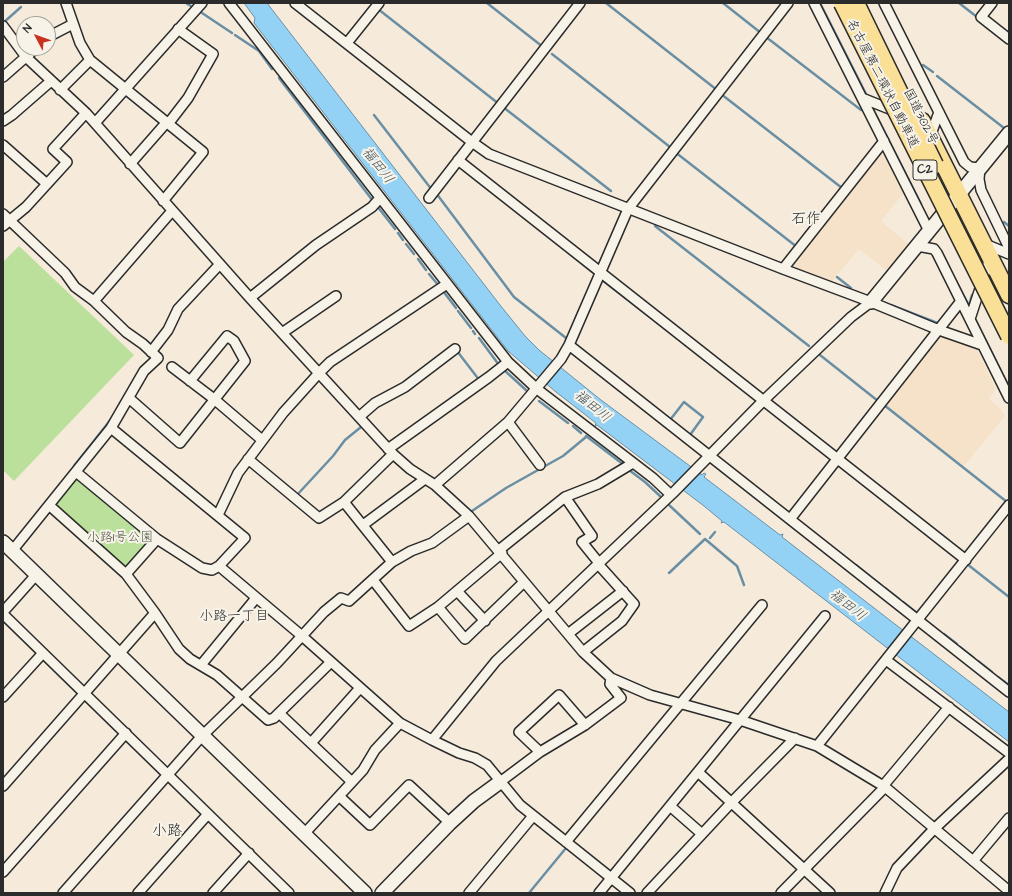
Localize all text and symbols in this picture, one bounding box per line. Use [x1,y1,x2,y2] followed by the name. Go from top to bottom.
[16,16,56,56] north arrow
[843,17,921,151] street label: 名古屋第二環状自動車道
[19,21,35,36] text: N
[899,86,941,148] street label: 国道302号
[357,144,397,188] water label: 福田川
[913,160,937,180] road number: C2
[791,211,821,229] district label: 石作
[570,387,614,427] water label: 福田川
[87,530,153,546] park label: 小路1号公園
[825,586,869,626] water label: 福田川
[199,609,269,625] district label: 小路一丁目
[152,823,182,841] district label: 小路

